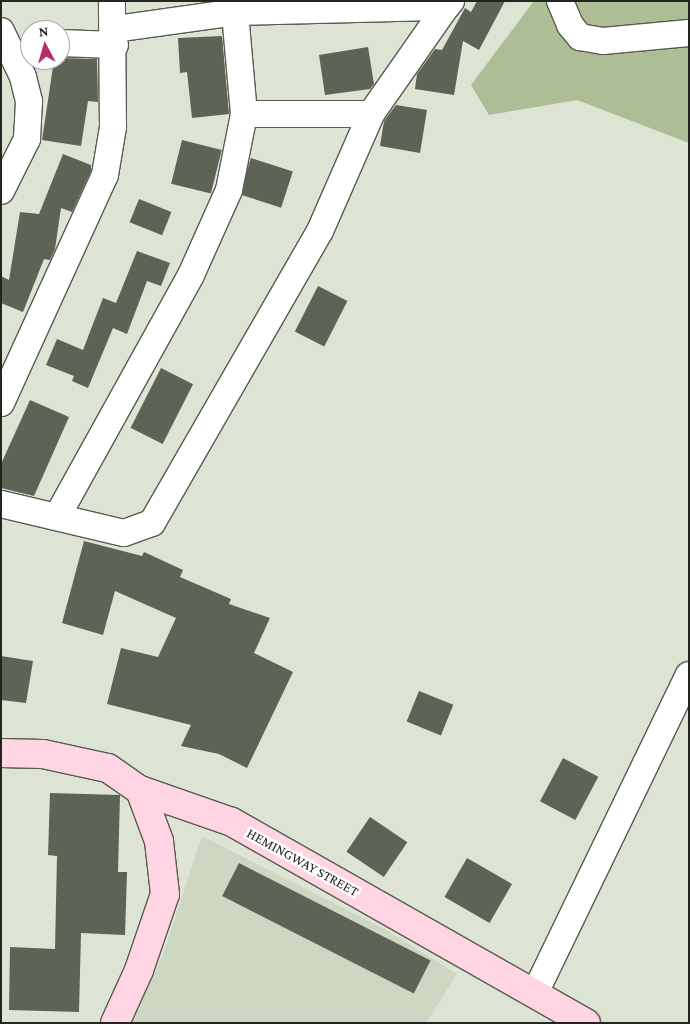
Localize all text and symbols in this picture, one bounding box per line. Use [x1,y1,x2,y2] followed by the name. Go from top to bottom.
[20,20,70,70] north arrow
[38,23,49,40] text: N
[244,824,362,900] street label: HEMINGWAY STREET

